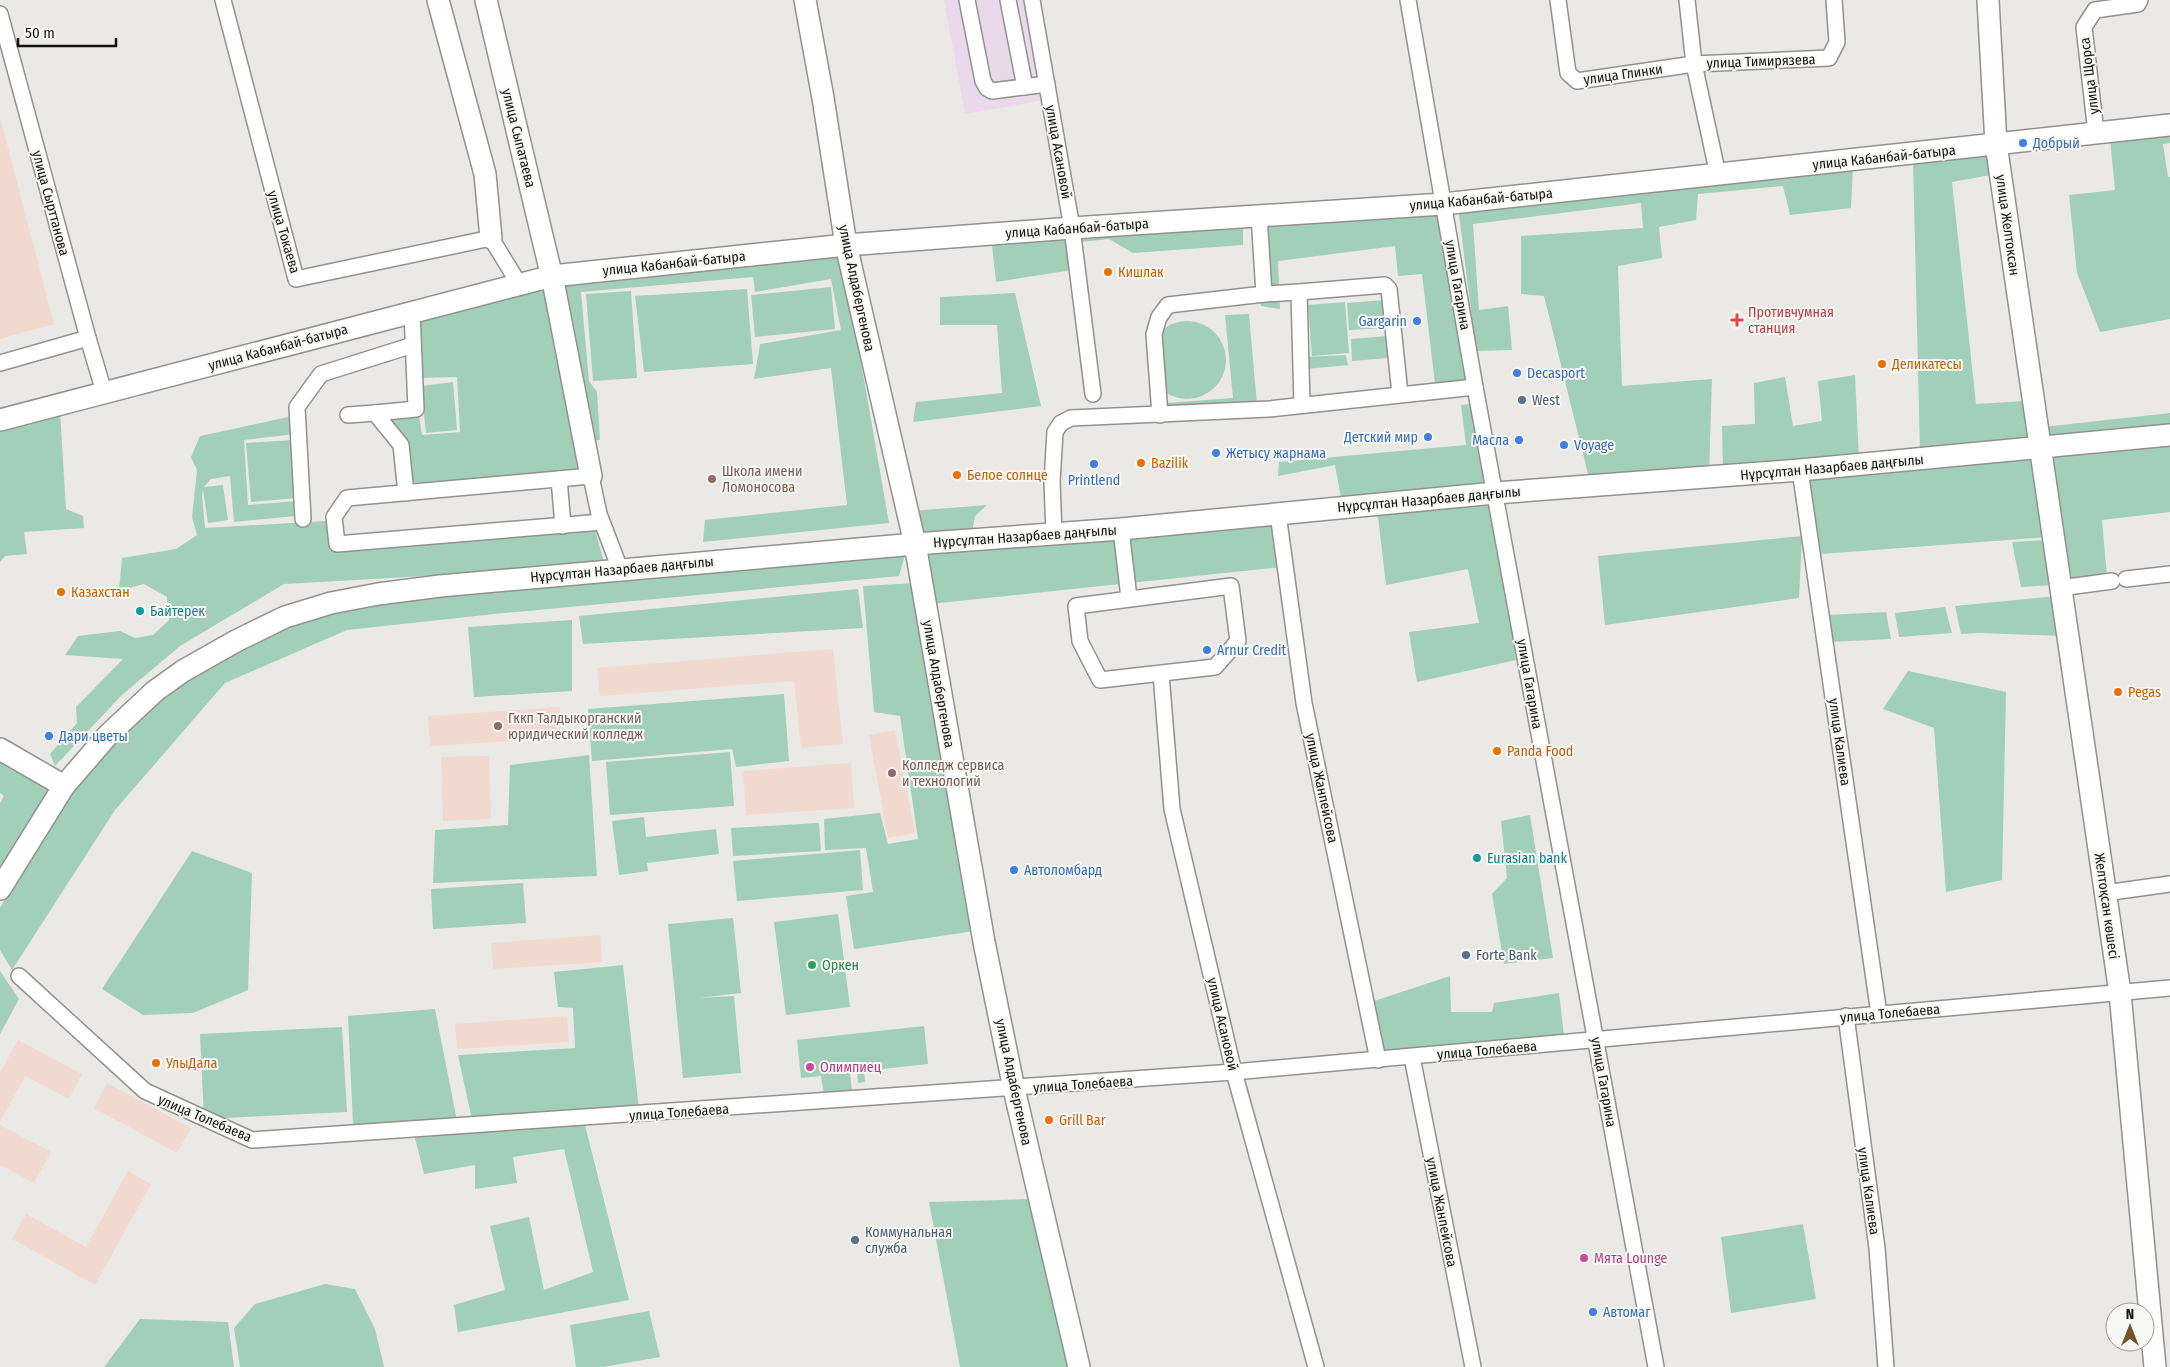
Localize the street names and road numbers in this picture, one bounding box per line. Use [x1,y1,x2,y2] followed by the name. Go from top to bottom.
[2076,36,2103,115] street label: улица Щорса
[1706,51,1816,72] street label: улица Тимирязева
[1582,61,1664,88] street label: улица Глинки
[498,87,539,189] street label: улица Сыпатаева
[1042,104,1075,200] street label: улица Асановой
[1812,142,1957,173] street label: улица Кабанбай-батыра
[28,149,73,258] street label: улица Сырттанова
[1992,173,2023,277] street label: улица Желтоксан
[1409,185,1553,214] street label: улица Кабанбай-батыра
[264,189,303,276] street label: улица Токаева
[1005,215,1149,242] street label: улица Кабанбай-батыра
[835,223,878,353] street label: улица Алдабергенова
[1441,239,1474,332] street label: улица Гагарина
[602,248,747,279] street label: улица Кабанбай-батыра
[207,321,350,374] street label: улица Кабанбай-батыра
[1740,451,1924,484] street label: Нұрсұлтан Назарбаев даңғылы
[1337,483,1521,516] street label: Нұрсұлтан Назарбаев даңғылы
[933,522,1117,551] street label: Нұрсұлтан Назарбаев даңғылы
[530,553,714,586] street label: Нұрсұлтан Назарбаев даңғылы
[919,619,958,749] street label: улица Алдабергенова
[1513,638,1546,731] street label: улица Гагарина
[1825,697,1854,787] street label: улица Калиева
[1302,732,1341,845] street label: улица Жанпейсова
[2091,852,2122,960] street label: Желтоқсан көшесі
[1204,976,1241,1072] street label: улица Асановой
[1839,1001,1941,1026] street label: улица Толебаева
[992,1017,1035,1147] street label: улица Алдабергенова
[1587,1036,1620,1129] street label: улица Гагарина
[1436,1038,1538,1063] street label: улица Толебаева
[1033,1073,1134,1096] street label: улица Толебаева
[155,1091,254,1146] street label: улица Толебаева
[629,1101,730,1124] street label: улица Толебаева
[1854,1146,1883,1236] street label: улица Калиева
[1423,1156,1461,1269] street label: улица Жанпейсова

